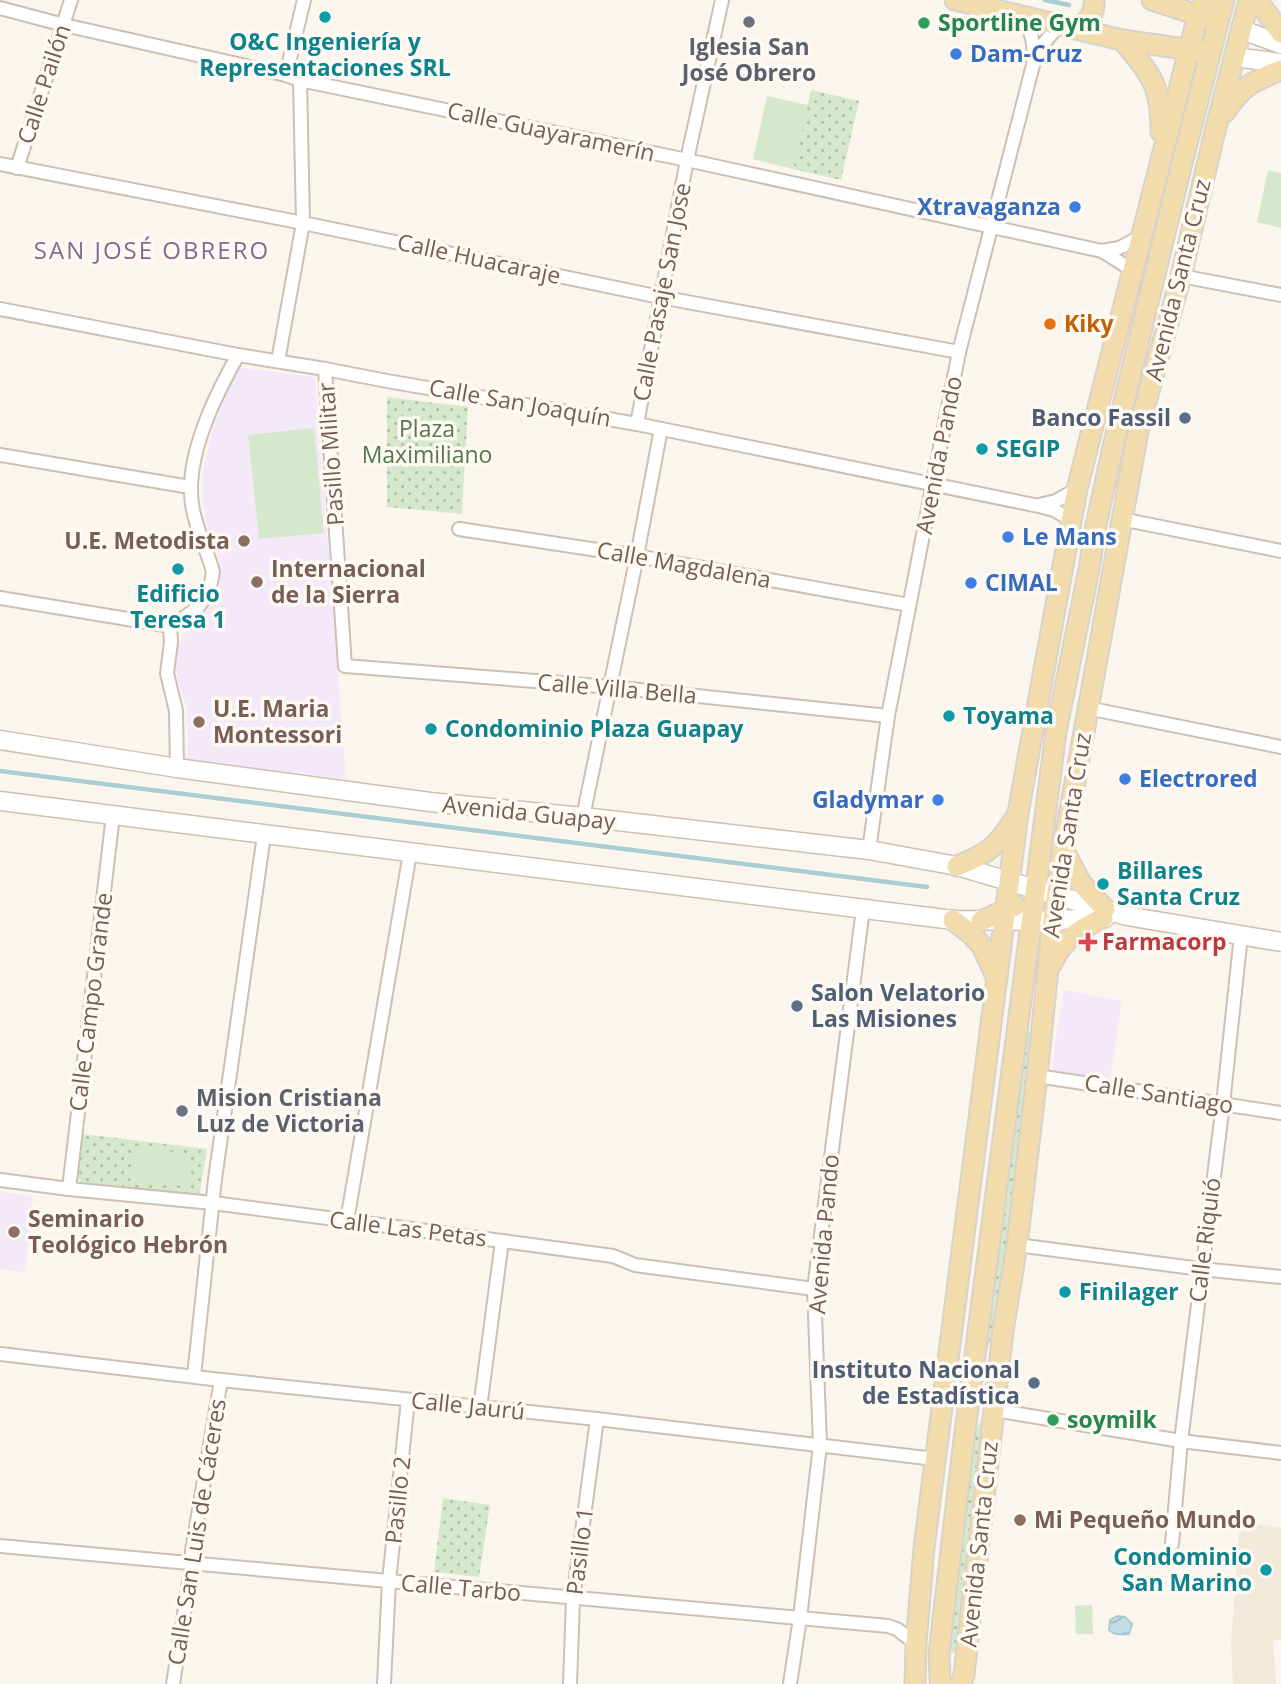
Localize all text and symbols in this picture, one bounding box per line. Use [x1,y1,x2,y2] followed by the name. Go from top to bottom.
[938,6,1101,38] place label: Sportline Gym
[317,9,333,25] marker: O&C Ingeniería y Representaciones SRL
[741,14,757,30] marker: Iglesia San José Obrero
[916,15,932,31] marker: Sportline Gym
[9,20,77,148] street label: Calle Pailón
[199,25,451,83] place label: O&C Ingeniería y Representaciones SRL
[680,30,816,88] place label: Iglesia San José Obrero
[970,37,1082,69] place label: Dam-Cruz
[948,46,964,62] marker: Dam-Cruz
[444,93,658,169] street label: Calle Guayaramerín
[1136,175,1218,384] street label: Avenida Santa Cruz
[624,180,698,404] street label: Calle Pasaje San Jose
[917,190,1061,222] place label: Xtravaganza
[1067,199,1083,215] marker: Xtravaganza
[395,225,564,291] street label: Calle Huacaraje
[34,233,270,266] district label: SAN JOSÉ OBRERO
[1064,307,1115,339] place label: Kiky
[1042,316,1058,332] marker: Kiky
[427,370,614,434] street label: Calle San Joaquín
[907,373,969,537] street label: Avenida Pando
[309,381,351,527] street label: Pasillo Militar
[1031,401,1171,433] place label: Banco Fassil
[1177,410,1193,426] marker: Banco Fassil
[362,412,492,470] park label: Plaza Maximiliano
[996,432,1060,464] place label: SEGIP
[974,441,990,457] marker: SEGIP
[1022,520,1117,552] place label: Le Mans
[64,524,230,556] place label: U.E. Metodista
[1000,529,1016,545] marker: Le Mans
[236,533,252,549] marker: U.E. Metodista
[595,533,774,595] street label: Calle Magdalena
[271,552,426,610] place label: Internacional de la Sierra
[170,561,186,577] marker: Edificio Teresa 1
[985,566,1058,598] place label: CIMAL
[249,574,265,590] marker: Internacional de la Sierra
[963,575,979,591] marker: CIMAL
[130,577,226,635] place label: Edificio Teresa 1
[536,665,698,711] street label: Calle Villa Bella
[213,692,342,750] place label: U.E. Maria Montessori
[963,699,1054,731] place label: Toyama
[941,708,957,724] marker: Toyama
[445,712,744,744] place label: Condominio Plaza Guapay
[191,714,207,730] marker: U.E. Maria Montessori
[423,721,439,737] marker: Condominio Plaza Guapay
[1034,730,1098,940] street label: Avenida Santa Cruz
[1139,762,1258,794] place label: Electrored
[1117,771,1133,787] marker: Electrored
[812,783,924,815] place label: Gladymar
[441,787,618,837] street label: Avenida Guapay
[930,792,946,808] marker: Gladymar
[1117,854,1240,912] place label: Billares Santa Cruz
[1095,876,1111,892] marker: Billares Santa Cruz
[61,891,119,1113] street label: Calle Campo Grande
[1102,925,1227,957] place label: Farmacorp
[1080,934,1096,950] marker: Farmacorp
[811,976,985,1034] place label: Salon Velatorio Las Misiones
[789,998,805,1014] marker: Salon Velatorio Las Misiones
[1082,1065,1236,1121] street label: Calle Santiago
[196,1081,382,1139] place label: Mision Cristiana Luz de Victoria
[174,1103,190,1119] marker: Mision Cristiana Luz de Victoria
[800,1153,846,1315] street label: Avenida Pando
[1180,1176,1228,1304] street label: Calle Riquió
[28,1202,228,1260] place label: Seminario Teológico Hebrón
[328,1202,489,1254] street label: Calle Las Petas
[6,1224,22,1240] marker: Seminario Teológico Hebrón
[1079,1275,1179,1307] place label: Finilager
[1057,1284,1073,1300] marker: Finilager
[812,1353,1020,1411] place label: Instituto Nacional de Estadística
[1026,1375,1042,1391] marker: Instituto Nacional de Estadística
[410,1383,527,1427] street label: Calle Jaurú
[159,1396,233,1667] street label: Calle San Luis de Cáceres
[1067,1403,1157,1435] place label: soymilk
[1045,1412,1061,1428] marker: soymilk
[951,1439,1005,1648] street label: Avenida Santa Cruz
[376,1454,418,1545] street label: Pasillo 2
[1034,1503,1256,1535] place label: Mi Pequeño Mundo
[558,1505,600,1596] street label: Pasillo 1
[1012,1512,1028,1528] marker: Mi Pequeño Mundo
[1113,1540,1252,1598] place label: Condominio San Marino
[1258,1562,1274,1578] marker: Condominio San Marino
[400,1566,523,1608] street label: Calle Tarbo

